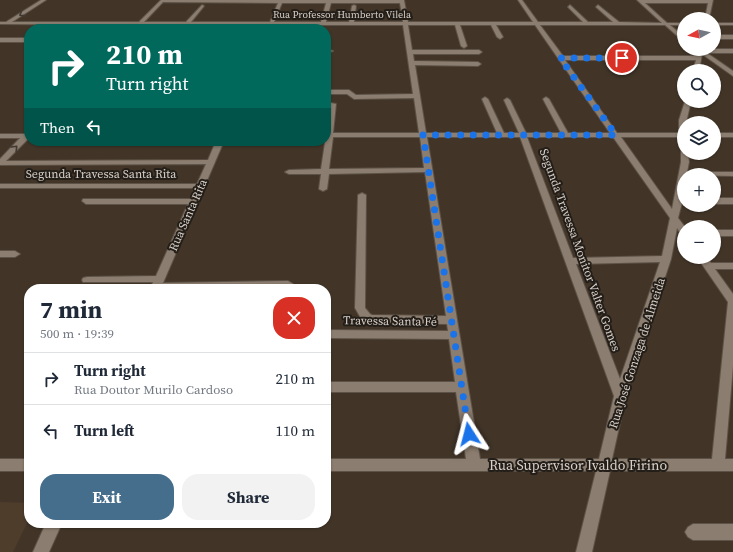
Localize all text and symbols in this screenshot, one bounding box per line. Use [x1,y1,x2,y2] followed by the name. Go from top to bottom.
[273,8,412,21] street label: Rua Professor Humberto Vilela
[19,9,26,16] one-way arrow
[677,12,721,56] north arrow
[677,12,721,264] map controls
[106,35,183,73] text: 210 m
[40,40,92,92] icon: right
[605,41,639,75] pin
[611,47,633,69] icon: arrive
[677,64,721,108] button: search
[106,71,188,96] text: Turn right
[83,116,105,138] icon: left
[677,116,721,160] button: layers
[40,117,75,138] text: Then
[10,145,17,153] one-way arrow
[536,146,624,354] street label: Segunda Travessa Monitor Valter Gomes
[26,166,177,182] street label: Segunda Travessa Santa Rita
[677,168,721,212] button: +
[165,176,211,254] street label: Rua Santa Rita
[677,220,721,264] button: −
[605,275,669,430] street label: Rua José Gonzaga de Almeida
[40,293,102,326] text: 7 min
[273,297,315,339] button: close
[343,312,437,330] street label: Travessa Santa Fé
[40,325,114,342] text: 500 m · 19:39
[74,360,146,381] text: Turn right
[40,368,62,390] icon: right
[275,368,315,389] text: 210 m
[74,381,233,398] text: Rua Doutor Murilo Cardoso
[448,413,490,455] position arrow
[40,420,62,442] icon: left
[74,420,134,441] text: Turn left
[275,420,315,441] text: 110 m
[489,455,667,475] street label: Rua Supervisor Ivaldo Firino
[40,474,174,520] button: Exit
[182,474,315,520] button: Share

